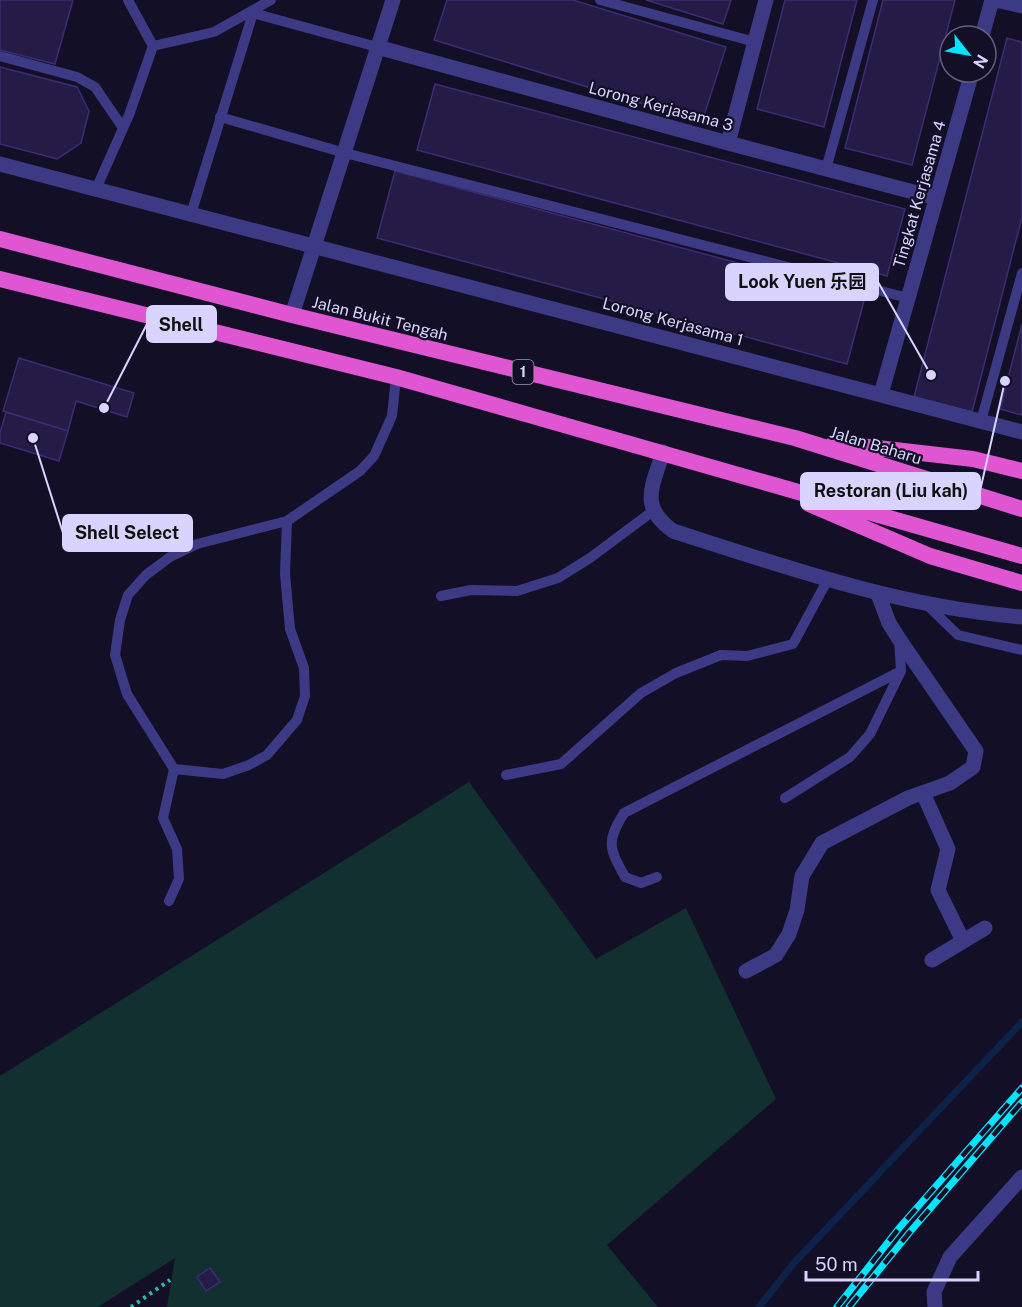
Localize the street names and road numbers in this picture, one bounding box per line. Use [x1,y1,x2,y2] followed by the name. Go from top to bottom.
[587,78,735,135] street label: Lorong Kerjasama 3
[889,118,950,270] street label: Tingkat Kerjasama 4
[310,292,450,345] street label: Jalan Bukit Tengah
[600,294,745,349] street label: Lorong Kerjasama 1
[512,360,534,384] road number: 1
[828,423,924,468] street label: Jalan Baharu

